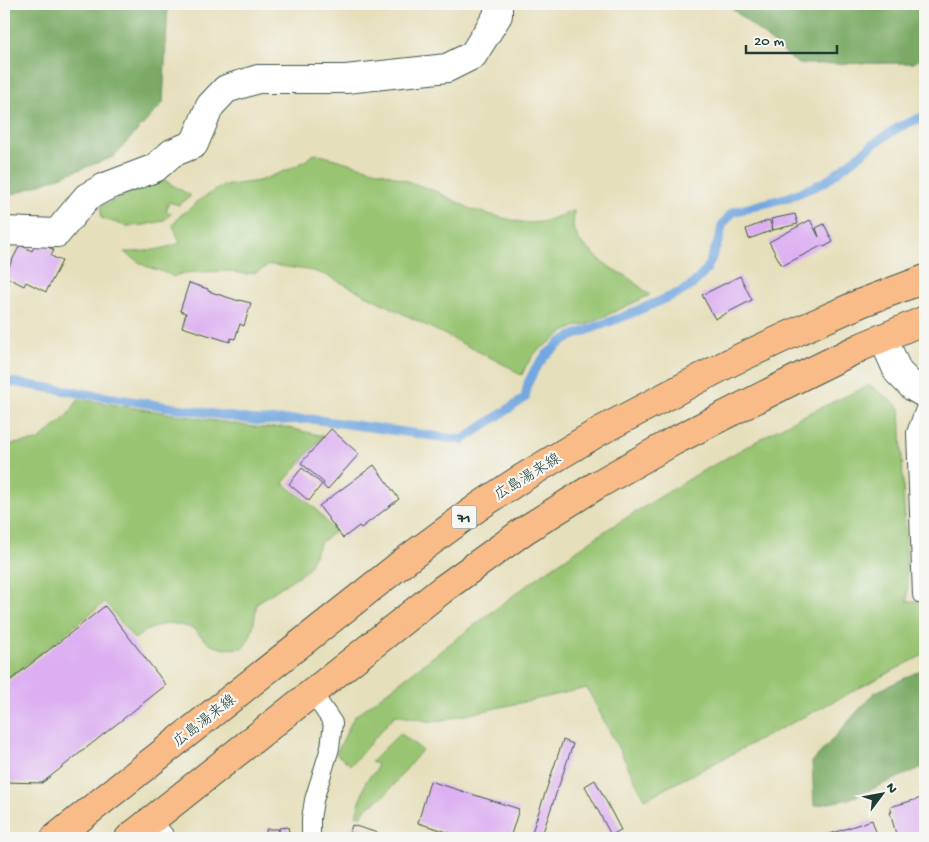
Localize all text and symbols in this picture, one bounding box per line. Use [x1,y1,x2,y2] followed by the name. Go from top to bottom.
[746,22,838,54] scale bar
[754,33,784,51] text: 20 m
[491,449,565,505] street label: 広島湯来線
[452,506,476,528] road number: 71
[170,691,240,752] street label: 広島湯来線
[856,770,906,820] north arrow
[881,780,901,797] text: N

